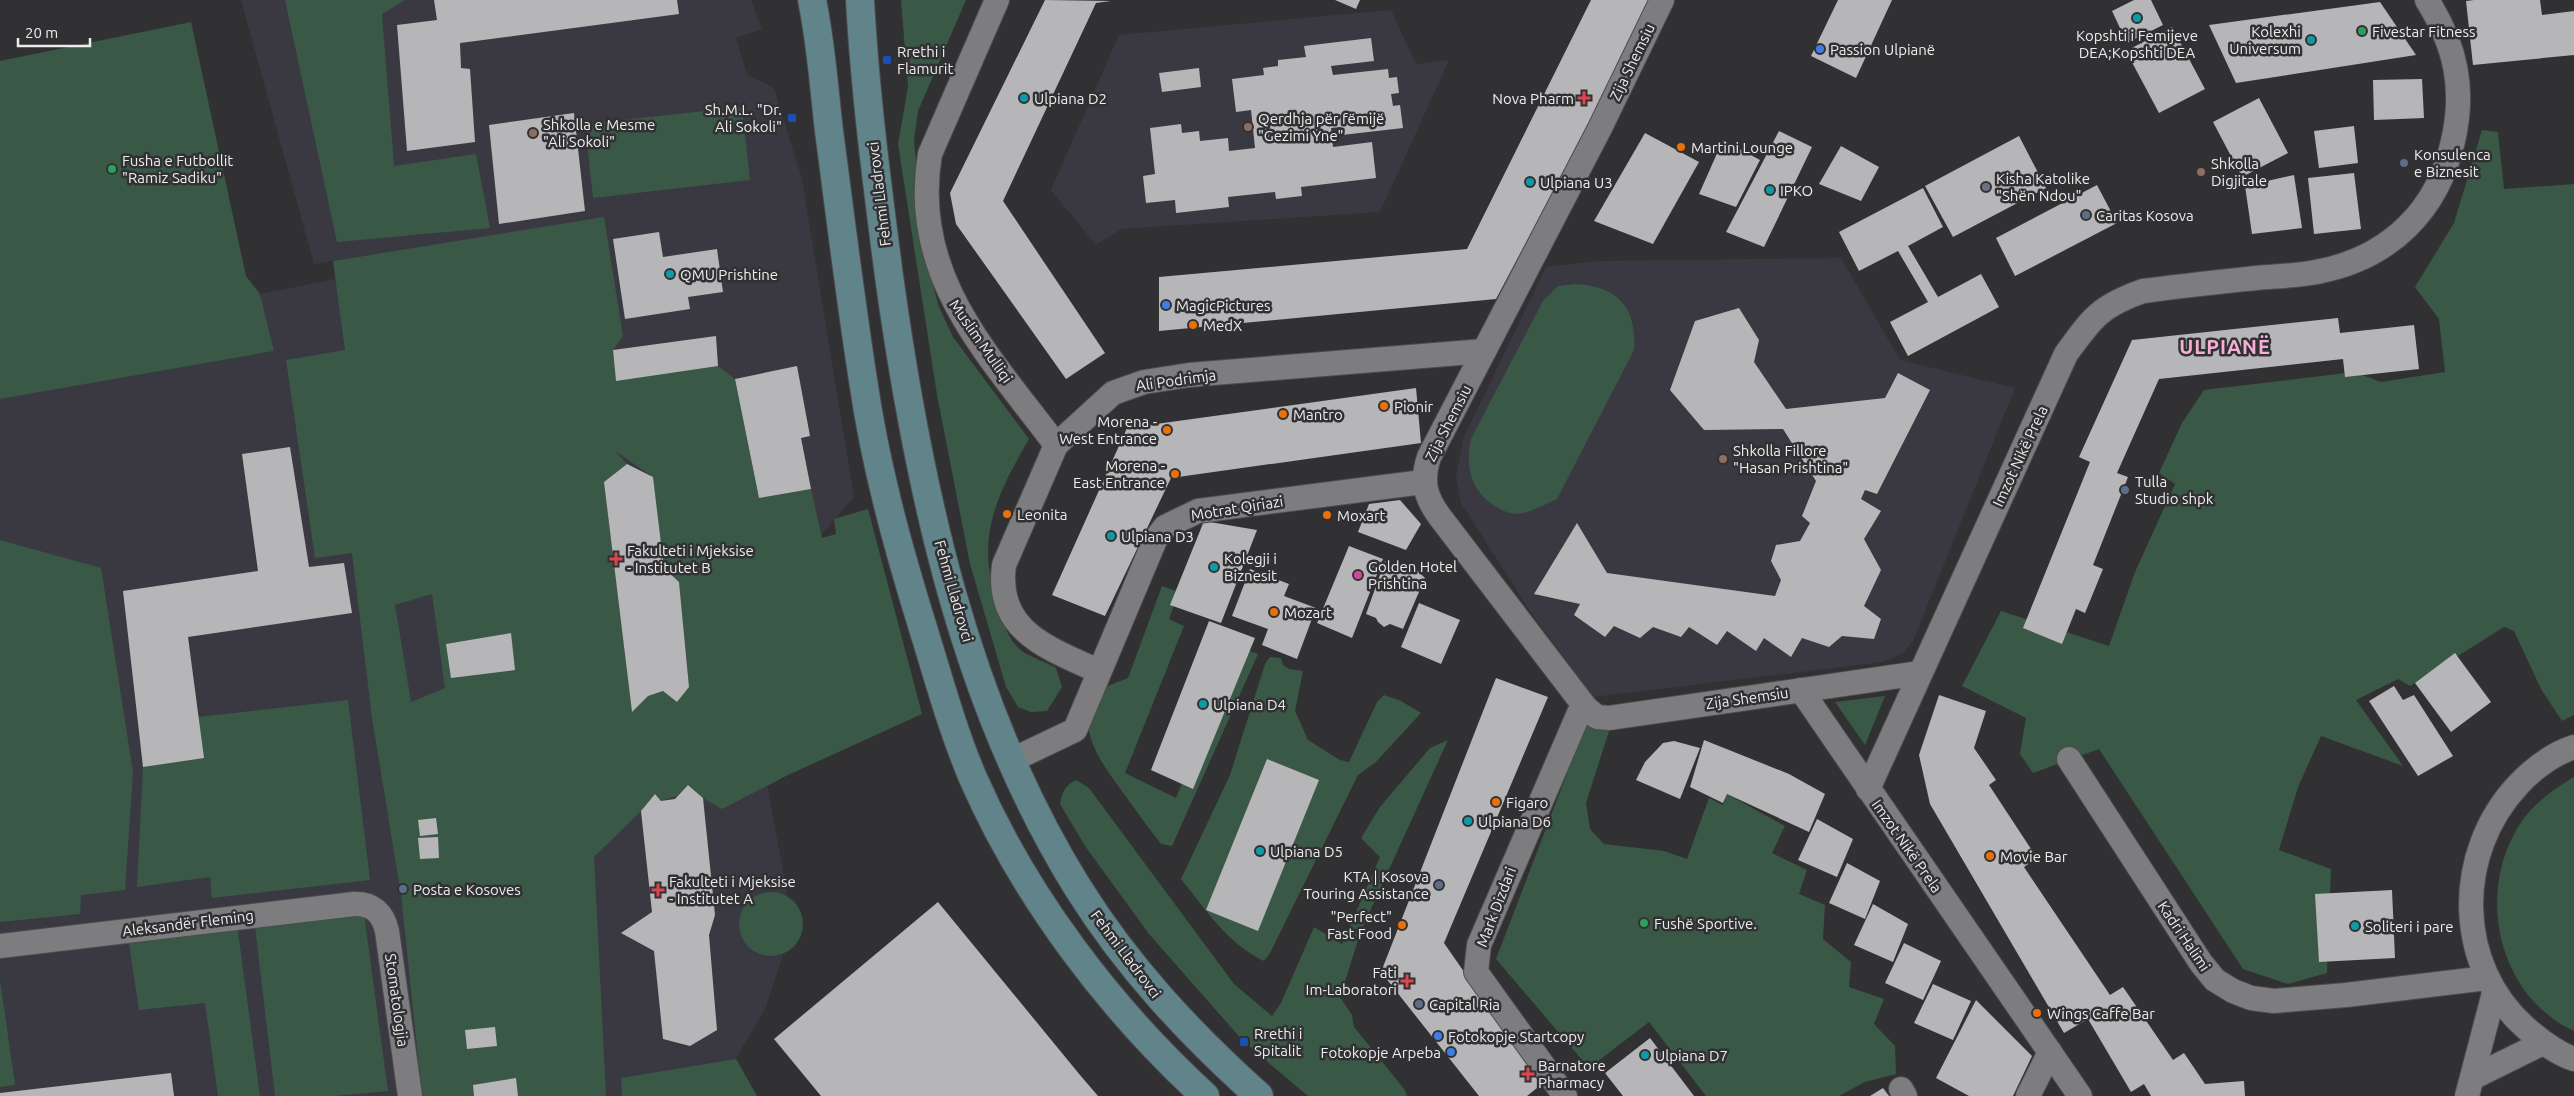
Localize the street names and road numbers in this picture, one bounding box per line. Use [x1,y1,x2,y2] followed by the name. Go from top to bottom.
[1606,21,1658,103] street label: Zija Shemsiu
[864,141,894,247] street label: Fehmi Lladrovci
[946,296,1016,386] street label: Muslim Mulliqi
[1135,366,1217,394] street label: Ali Podrimja
[1421,382,1475,464] street label: Zija Shemsiu
[1989,403,2051,509] street label: Imzot Nikë Prela
[1190,492,1284,524] street label: Motrat Qiriazi
[931,538,977,644] street label: Fehmi Lladrovci
[1704,684,1790,712] street label: Zija Shemsiu
[1869,796,1945,896] street label: Imzot Nikë Prela
[1473,865,1519,949] street label: Mark Dizdari
[2154,898,2214,974] street label: Kadri Halimi
[121,906,255,940] street label: Aleksandër Fleming
[1088,907,1164,1001] street label: Fehmi Lladrovci
[382,952,412,1048] street label: Stomatologjia

